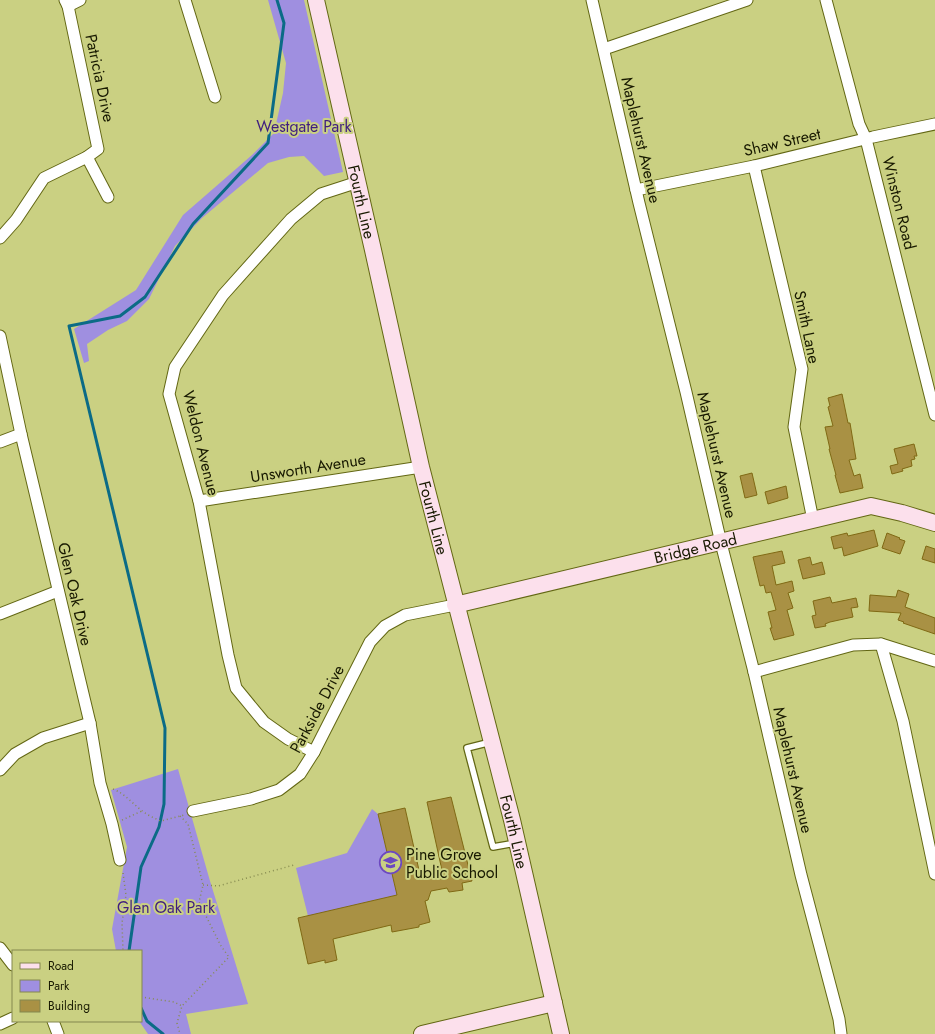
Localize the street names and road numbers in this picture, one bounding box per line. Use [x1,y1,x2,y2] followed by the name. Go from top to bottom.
[79,32,121,124] street label: Patricia Drive
[615,75,667,205] street label: Maplehurst Avenue
[741,122,823,162] street label: Shaw Street
[876,154,922,252] street label: Winston Road
[342,163,382,241] street label: Fourth Line
[788,288,826,366] street label: Smith Lane
[177,388,225,498] street label: Weldon Avenue
[691,390,743,520] street label: Maplehurst Avenue
[249,448,367,488] street label: Unsworth Avenue
[414,478,455,557] street label: Fourth Line
[652,527,739,569] street label: Bridge Road
[52,540,98,648] street label: Glen Oak Drive
[284,661,350,757] street label: Parkside Drive
[767,705,819,835] street label: Maplehurst Avenue
[494,792,534,871] street label: Fourth Line

